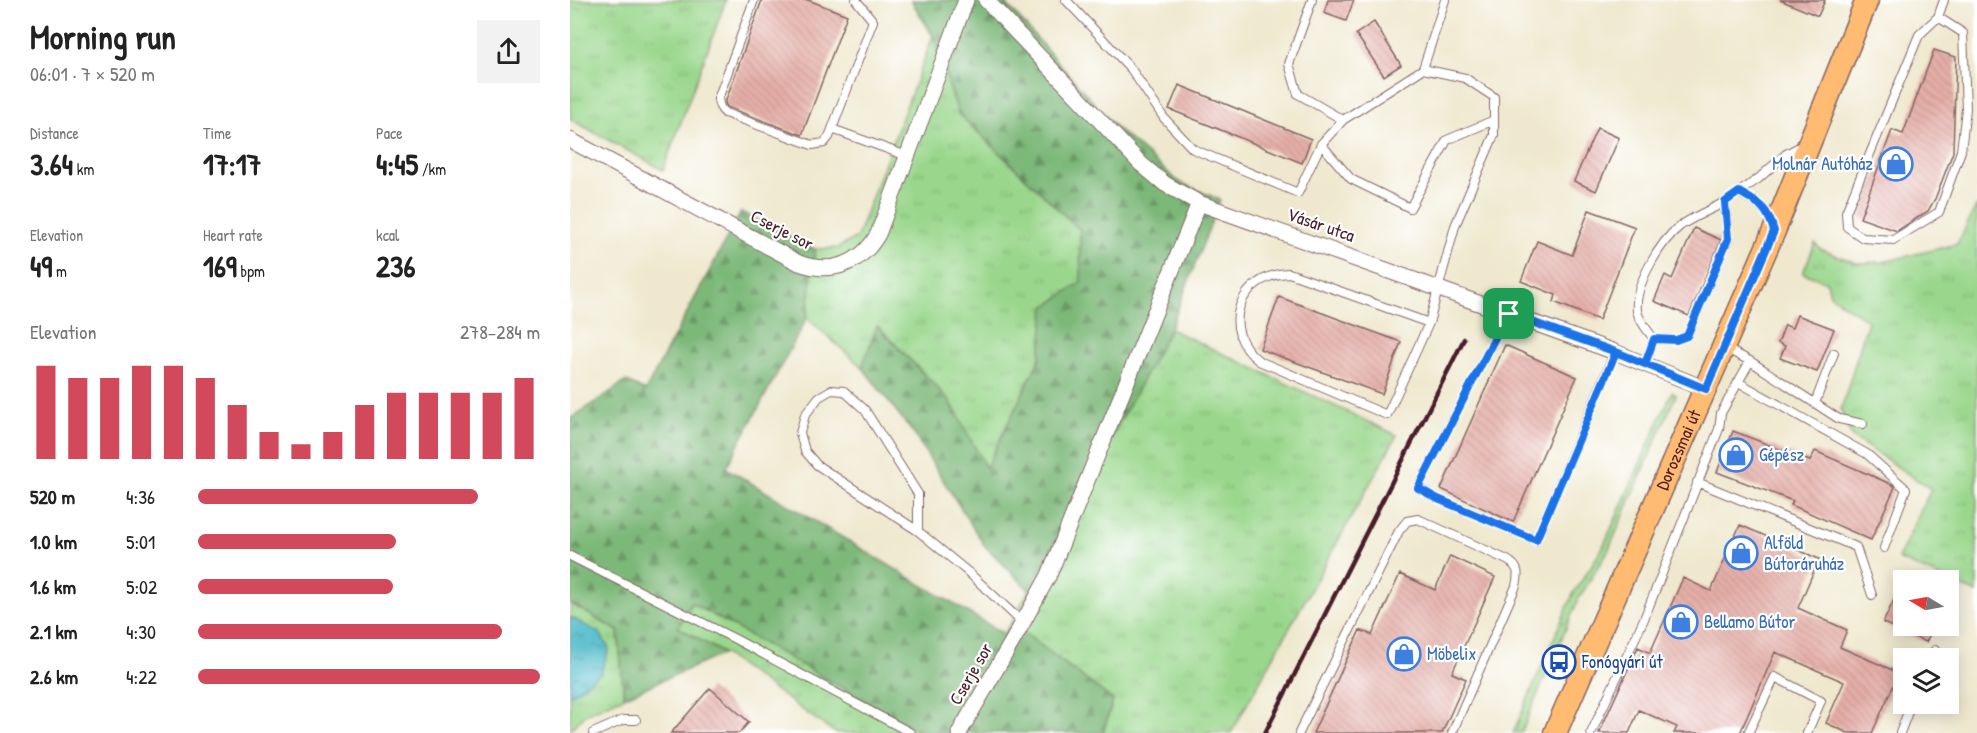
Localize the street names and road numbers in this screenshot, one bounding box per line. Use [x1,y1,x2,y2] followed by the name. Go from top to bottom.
[1284,201,1358,248] street label: Vásár utca
[746,203,818,256] street label: Cserje sor
[1650,405,1707,494] street label: Dorozsmai út
[943,638,998,709] street label: Cserje sor

